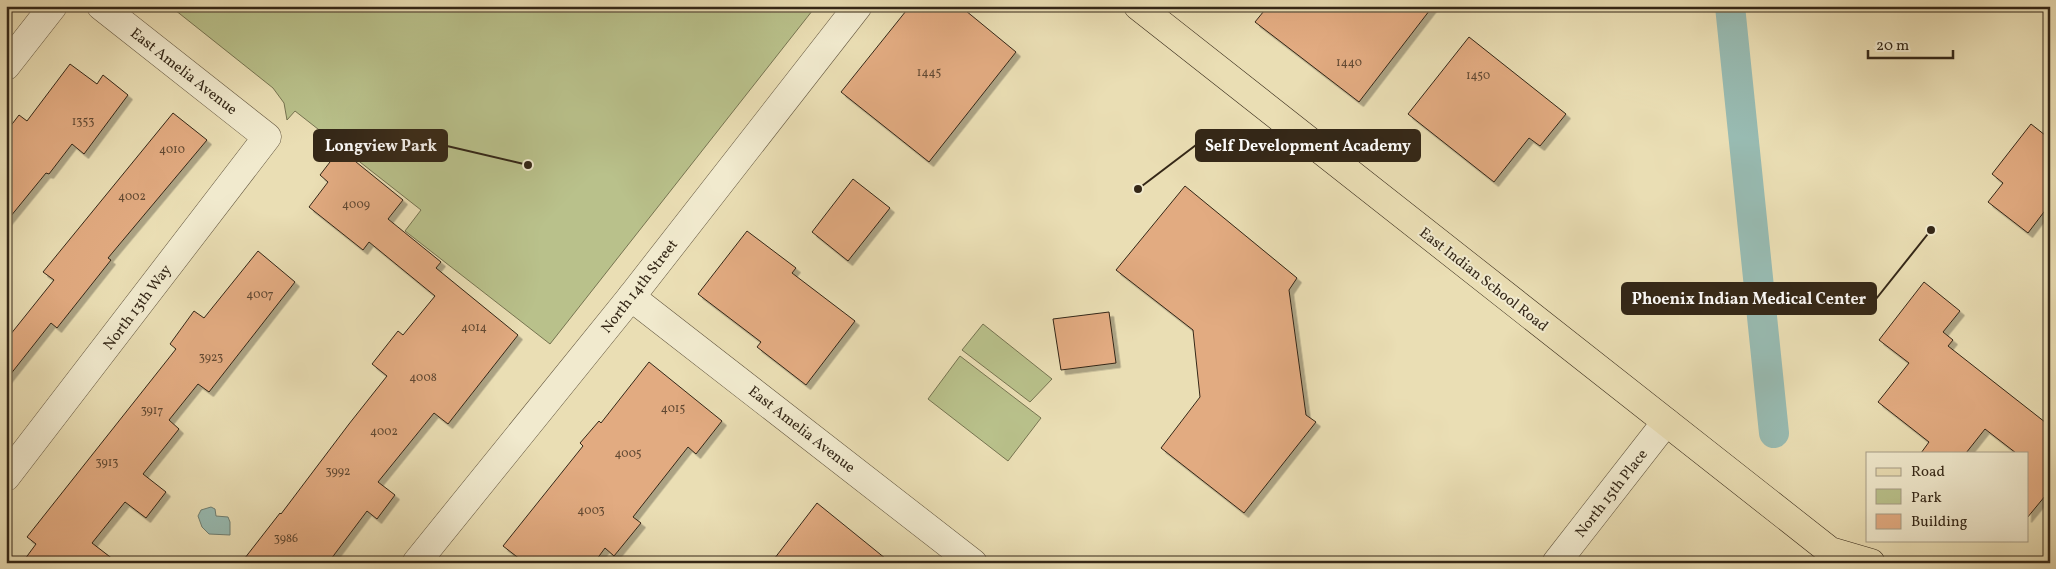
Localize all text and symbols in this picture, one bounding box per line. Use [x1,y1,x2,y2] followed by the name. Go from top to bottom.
[125,24,241,121] street label: East Amelia Avenue
[1868,28,1954,60] scale bar
[1876,36,1909,57] text: 20 m
[1336,55,1362,71] house number: 1440
[917,65,941,81] house number: 1445
[1466,68,1490,84] house number: 1450
[72,114,94,130] house number: 1353
[314,130,447,161] callout: Longview Park
[1196,130,1420,161] callout: Self Development Academy
[325,136,437,158] text: Longview Park
[1205,136,1411,158] text: Self Development Academy
[159,142,185,158] house number: 4010
[118,189,146,205] house number: 4002
[342,197,370,213] house number: 4009
[1414,223,1552,337] street label: East Indian School Road
[597,236,684,338] street label: North 14th Street
[99,261,177,355] street label: North 13th Way
[1622,283,1876,314] callout: Phoenix Indian Medical Center
[246,287,274,303] house number: 4007
[1632,289,1867,311] text: Phoenix Indian Medical Center
[461,320,487,336] house number: 4014
[199,350,223,366] house number: 3923
[409,370,437,386] house number: 4008
[743,382,859,479] street label: East Amelia Avenue
[661,401,686,417] house number: 4015
[141,403,163,419] house number: 3917
[370,424,398,440] house number: 4002
[1571,445,1653,543] street label: North 15th Place
[614,446,642,462] house number: 4005
[1866,452,2028,542] legend
[96,455,118,471] house number: 3913
[1911,462,1945,483] text: Road
[326,464,350,480] house number: 3992
[1911,488,1942,509] text: Park
[577,503,605,519] house number: 4003
[1911,512,1968,533] text: Building
[274,531,298,547] house number: 3986

